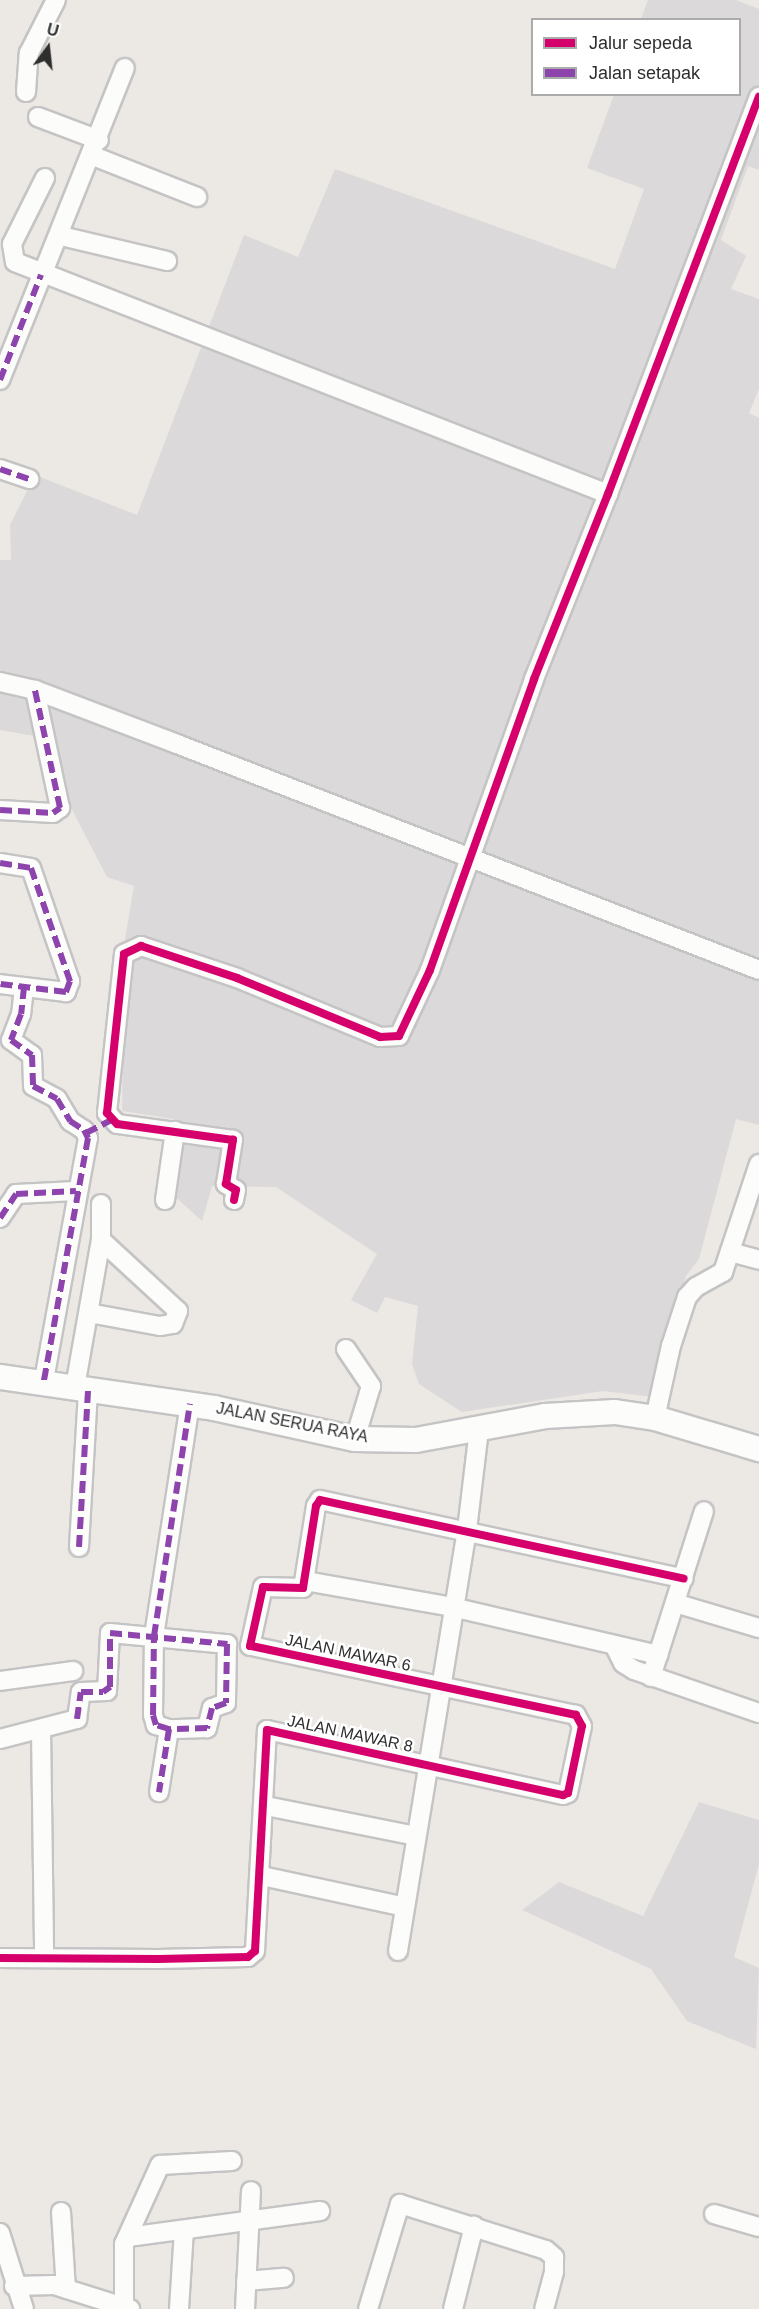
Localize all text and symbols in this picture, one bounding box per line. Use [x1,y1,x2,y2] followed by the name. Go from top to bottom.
[18,18,78,78] north arrow
[531,18,741,96] legend
[45,20,61,40] text: U
[589,33,692,53] text: Jalur sepeda
[589,63,700,83] text: Jalan setapak
[214,1399,370,1447] street label: JALAN SERUA RAYA
[284,1630,412,1676] street label: JALAN MAWAR 6
[286,1711,414,1757] street label: JALAN MAWAR 8

